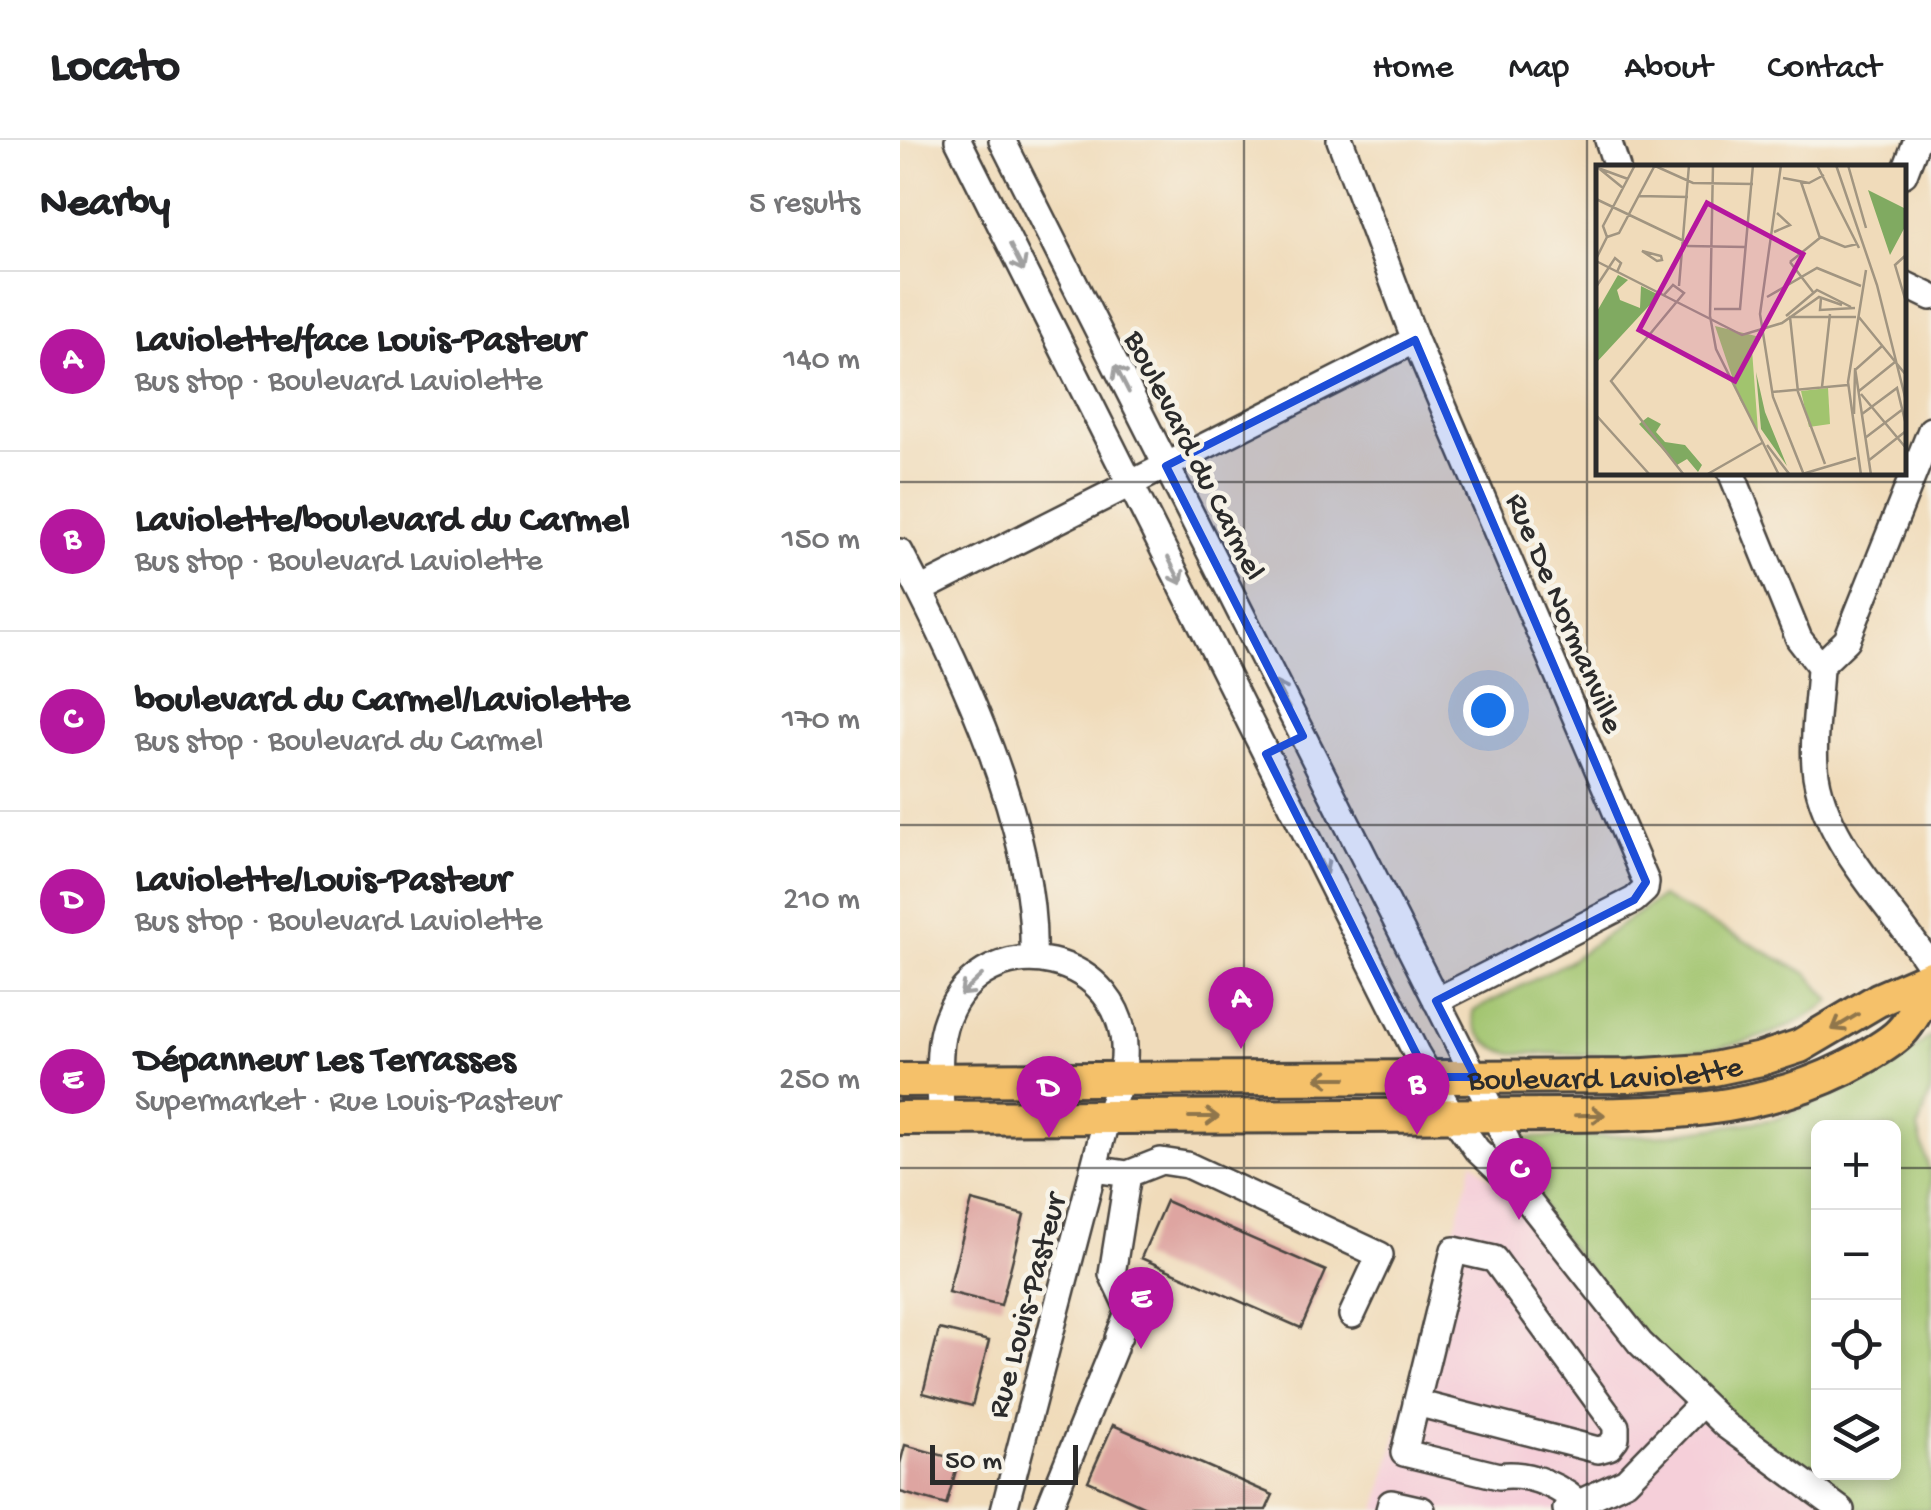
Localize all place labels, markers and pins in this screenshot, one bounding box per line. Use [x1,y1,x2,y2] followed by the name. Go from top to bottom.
[1208,966,1274,1049] pin: A
[1384,1052,1450,1135] pin: B
[1016,1056,1082,1138] pin: D
[1486,1138,1552,1220] pin: C
[1108,1266,1174,1349] pin: E

